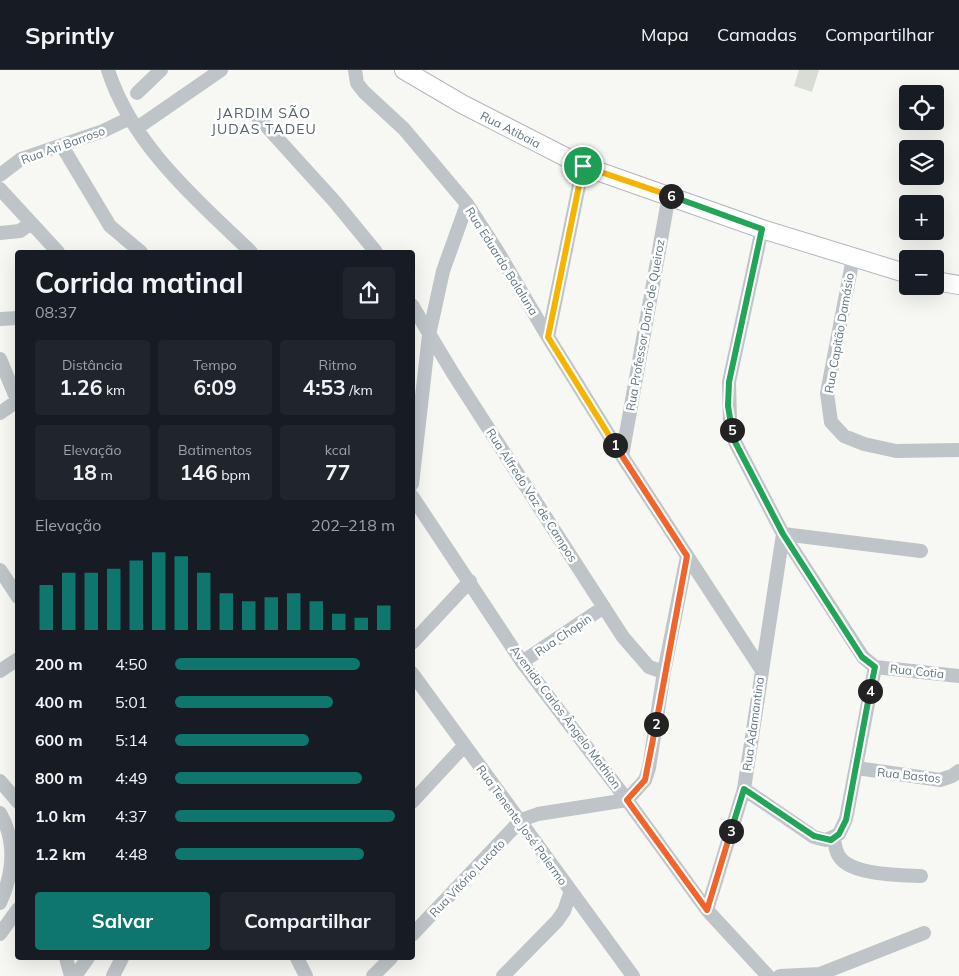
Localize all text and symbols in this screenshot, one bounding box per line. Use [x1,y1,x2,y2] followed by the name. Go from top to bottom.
[25,20,114,50] text: Sprintly
[641,23,689,46] text: Mapa
[717,23,797,46] text: Camadas
[825,23,934,46] text: Compartilhar
[899,85,944,295] map controls
[899,85,944,130] button: locate
[211,104,317,138] district label: JARDIM SÃO JUDAS TADEU
[478,107,543,151] street label: Rua Atibaia
[19,123,107,167] street label: Rua Ari Barroso
[899,140,944,185] button: layers
[562,145,604,187] pin
[569,152,597,180] icon: arrive
[658,184,684,208] pin: 6
[667,187,676,205] text: 6
[899,195,944,240] button: +
[463,204,541,318] street label: Rua Eduardo Balaluna
[623,238,667,412] street label: Rua Professor Dario de Queiroz
[899,250,944,295] button: −
[35,265,244,300] text: Corrida matinal
[343,267,395,319] button: share
[821,272,857,394] street label: Rua Capitão Damásio
[35,302,77,322] text: 08:37
[62,356,123,374] text: Distância
[193,356,237,374] text: Tempo
[319,356,357,374] text: Ritmo
[59,374,102,400] text: 1.26
[193,374,237,400] text: 6:09
[303,374,346,400] text: 4:53
[102,381,125,399] text: km
[346,381,373,399] text: /km
[720,418,744,442] pin: 5
[728,421,737,439] text: 5
[483,425,581,565] street label: Rua Alfredo Vaz de Campos
[602,432,628,458] pin: 1
[611,436,620,454] text: 1
[63,441,121,459] text: Elevação
[178,441,252,459] text: Batimentos
[325,441,350,459] text: kcal
[72,459,97,485] text: 18
[180,459,218,485] text: 146
[325,459,350,485] text: 77
[97,466,113,484] text: m
[218,466,250,484] text: bpm
[35,515,101,535] text: Elevação
[311,515,395,535] text: 202–218 m
[532,611,594,659] street label: Rua Chopin
[507,643,625,791] street label: Avenida Carlos Ângelo Mathion
[35,654,83,674] text: 200 m
[115,654,147,674] text: 4:50
[889,661,945,681] street label: Rua Cotia
[739,676,767,772] street label: Rua Adamantina
[858,678,882,704] pin: 4
[866,682,875,700] text: 4
[35,692,83,712] text: 400 m
[115,692,147,712] text: 5:01
[644,712,668,736] pin: 2
[652,715,661,733] text: 2
[35,730,83,750] text: 600 m
[115,730,147,750] text: 5:14
[473,762,571,888] street label: Rua Tenente José Palermo
[877,764,942,786] street label: Rua Bastos
[35,768,83,788] text: 800 m
[115,768,147,788] text: 4:49
[35,806,86,826] text: 1.0 km
[115,806,147,826] text: 4:37
[718,818,744,844] pin: 3
[727,822,736,840] text: 3
[426,836,508,920] street label: Rua Vitório Lucato
[35,844,86,864] text: 1.2 km
[115,844,147,864] text: 4:48
[35,892,210,950] button: Salvar
[220,892,395,950] button: Compartilhar

